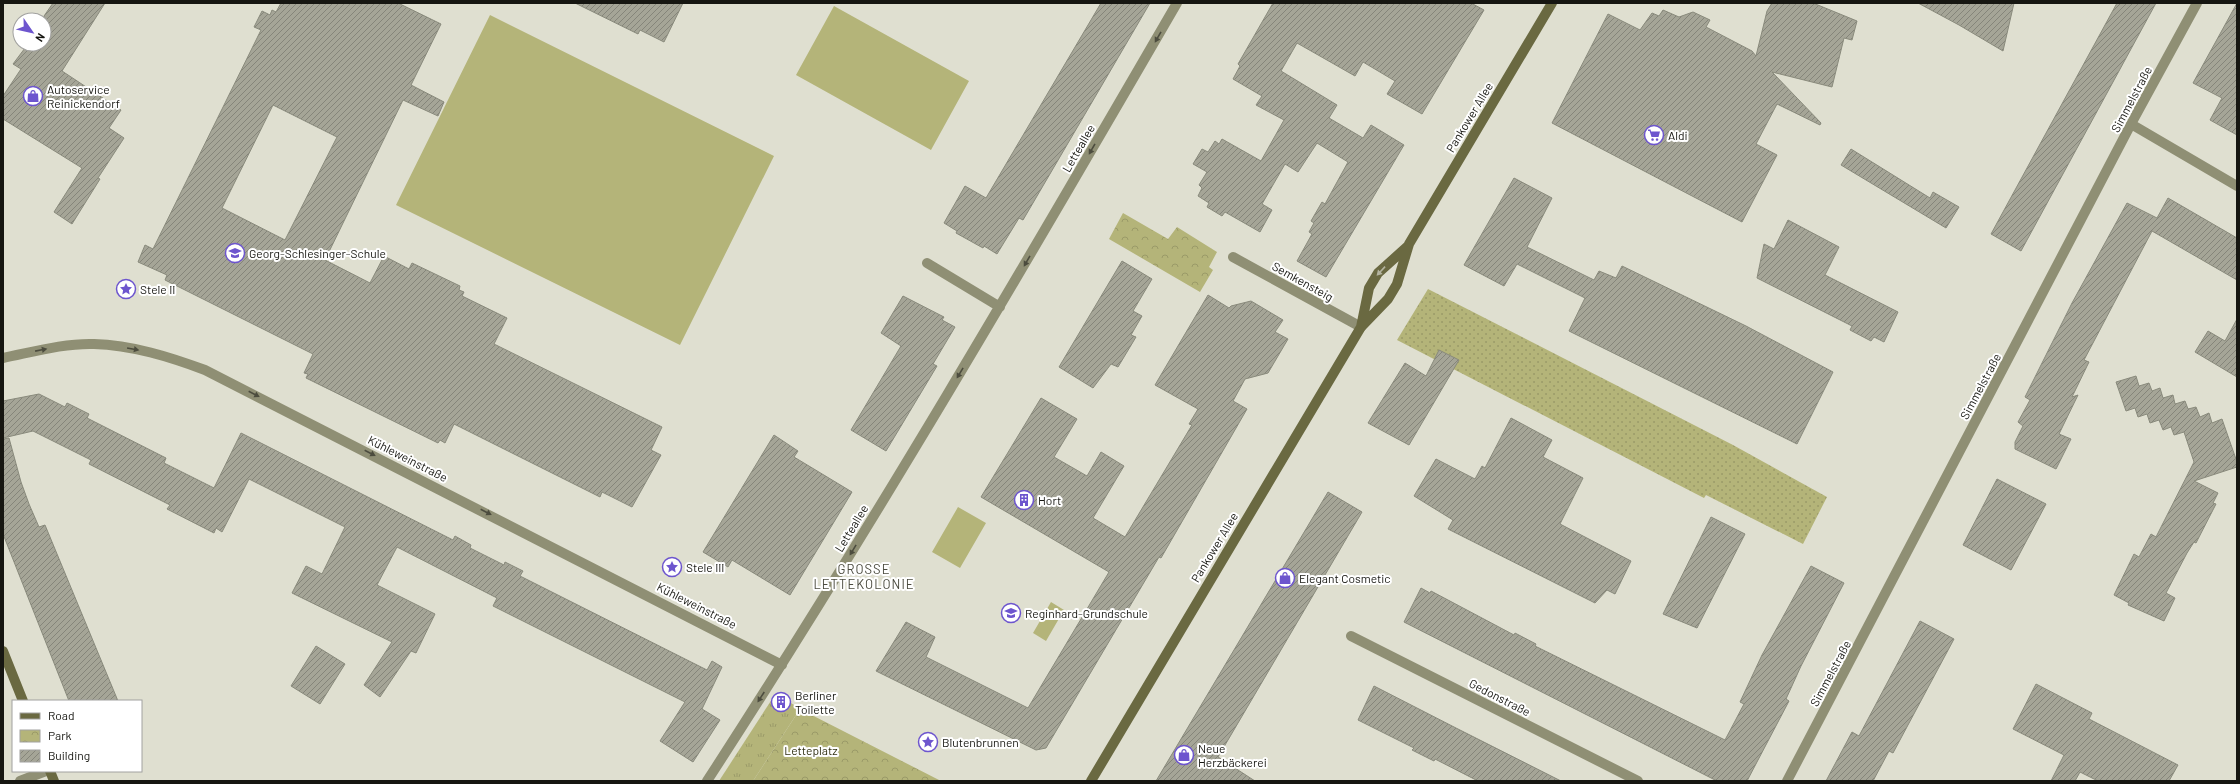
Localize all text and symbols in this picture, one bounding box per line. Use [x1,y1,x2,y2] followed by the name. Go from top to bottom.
[12,12,52,52] north arrow
[33,31,48,45] text: N
[1154,31,1161,43] one-way arrow
[2108,64,2154,134] street label: Simmelstraße
[1443,80,1495,154] street label: Pankower Allee
[47,82,120,110] place label: Autoservice Reinickendorf
[22,85,44,107] shop icon: Autoservice Reinickendorf
[1059,122,1097,174] street label: Letteallee
[1643,124,1665,146] supermarket icon: Aldi
[1668,128,1688,142] place label: Aldi
[1089,143,1096,155] one-way arrow
[224,242,246,264] school or university icon: Georg-Schlesinger-Schule
[249,246,386,260] place label: Georg-Schlesinger-Schule
[1023,255,1030,267] one-way arrow
[1270,258,1336,304] street label: Semkensteig
[1376,266,1386,276] one-way arrow
[115,278,137,300] place icon: Stele II
[140,282,175,296] place label: Stele II
[35,347,47,353] one-way arrow
[127,347,139,353] one-way arrow
[1957,351,2003,421] street label: Simmelstraße
[957,367,964,379] one-way arrow
[249,391,260,397] one-way arrow
[366,432,450,484] street label: Kühleweinstraße
[364,450,376,456] one-way arrow
[1013,489,1035,511] building icon: Hort
[1038,493,1061,507] place label: Hort
[831,502,871,554] street label: Letteallee
[480,509,492,516] one-way arrow
[1188,510,1240,584] street label: Pankower Allee
[849,545,857,555] one-way arrow
[661,556,683,578] place icon: Stele III
[686,560,724,574] place label: Stele III
[813,561,915,592] district label: GROSSE LETTEKOLONIE
[1274,567,1296,589] shop icon: Elegant Cosmetic
[1299,571,1391,585] place label: Elegant Cosmetic
[655,579,739,631] street label: Kühleweinstraße
[1000,602,1022,624] school or university icon: Reginhard-Grundschule
[1025,606,1148,620] place label: Reginhard-Grundschule
[1807,638,1853,708] street label: Simmelstraße
[1467,676,1533,718] street label: Gedonstraße
[795,688,837,716] place label: Berliner Toilette
[770,691,792,713] building icon: Berliner Toilette
[757,692,765,703] one-way arrow
[12,700,142,772] legend
[48,708,75,722] text: Road
[48,728,72,742] text: Park
[917,731,939,753] place icon: Blutenbrunnen
[942,735,1019,749] place label: Blutenbrunnen
[1198,741,1267,769] place label: Neue Herzbäckerei
[784,743,838,757] park label: Letteplatz
[1173,744,1195,766] shop icon: Neue Herzbäckerei
[48,748,90,762] text: Building

